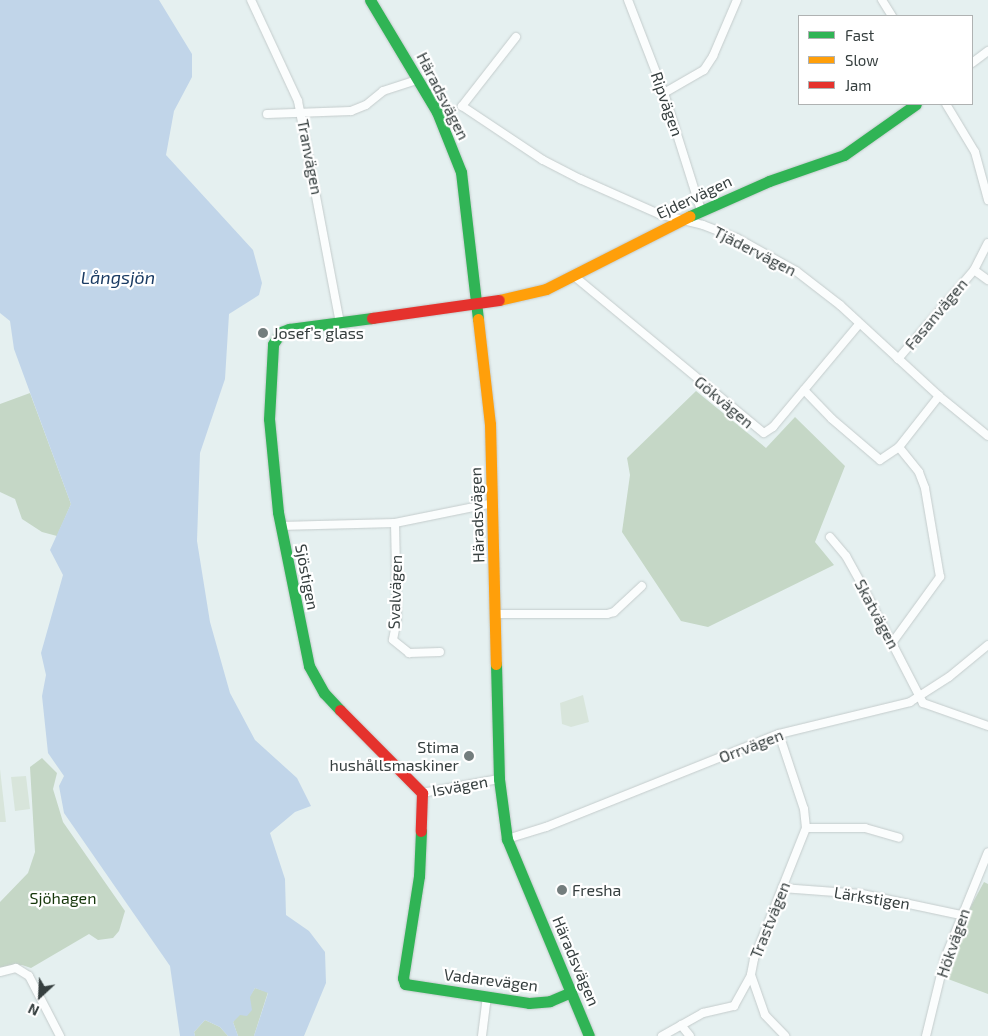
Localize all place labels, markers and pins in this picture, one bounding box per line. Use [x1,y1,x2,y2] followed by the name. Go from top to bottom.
[273,323,364,343] place label: Josef’s glass
[257,327,269,339] marker: Josef’s glass
[329,737,459,775] place label: Stima hushållsmaskiner
[463,750,475,762] marker: Stima hushållsmaskiner
[572,880,621,900] place label: Fresha
[556,884,568,896] marker: Fresha

